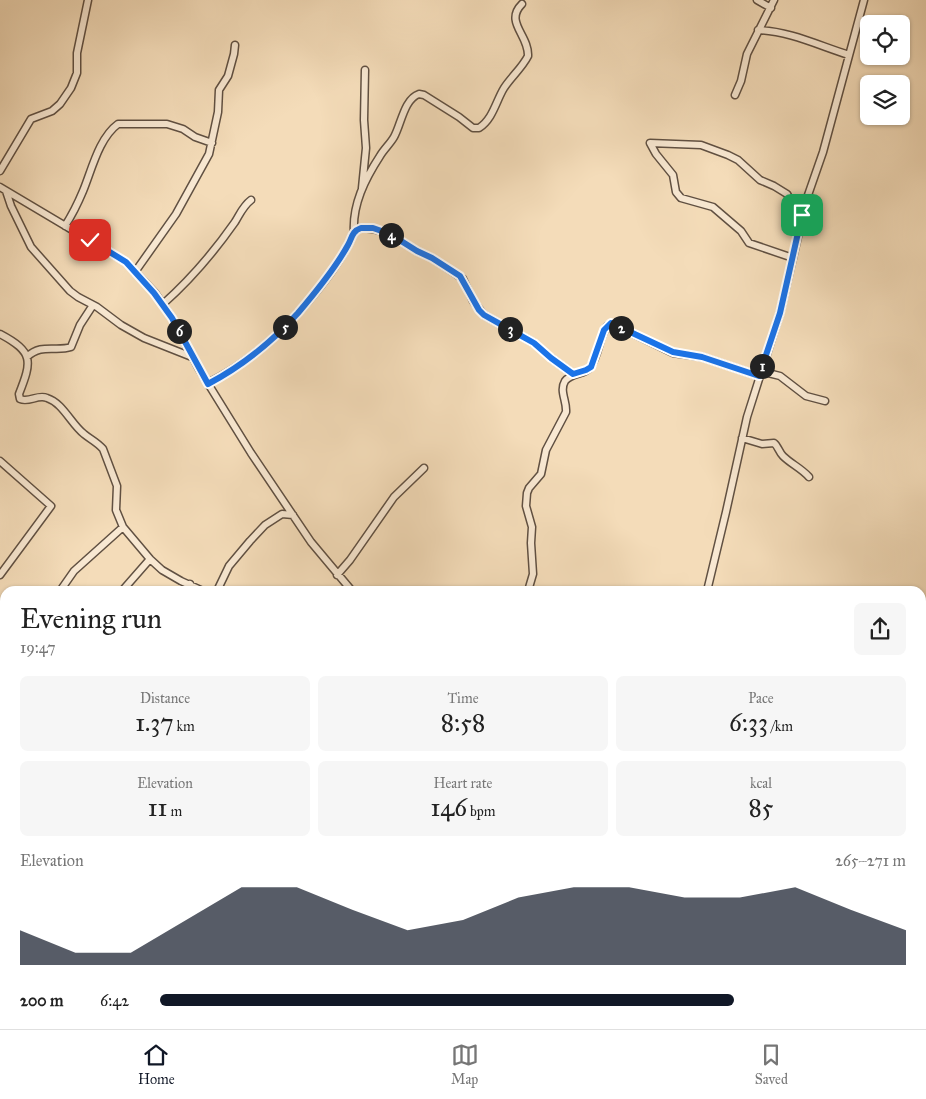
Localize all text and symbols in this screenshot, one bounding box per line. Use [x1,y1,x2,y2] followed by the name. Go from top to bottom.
[860,15,910,125] map controls
[860,15,910,65] button: locate
[860,75,910,125] button: layers
[781,194,823,236] pin
[788,201,816,229] icon: arrive
[69,219,111,261] pin
[378,222,404,248] pin: 4
[76,226,104,254] icon: check
[388,227,395,244] text: 4
[272,314,298,340] pin: 5
[498,316,522,342] pin: 3
[608,316,634,340] pin: 2
[166,318,192,344] pin: 6
[282,319,289,336] text: 5
[618,320,625,337] text: 2
[508,321,513,338] text: 3
[176,323,183,340] text: 6
[750,354,774,378] pin: 1
[760,358,765,375] text: 1
[20,601,162,636] text: Evening run
[854,603,906,655] button: share
[20,638,56,657] text: 19:47
[140,690,190,707] text: Distance
[448,690,479,707] text: Time
[748,690,774,707] text: Pace
[135,707,174,738] text: 1.37
[441,707,485,738] text: 8:58
[729,707,768,738] text: 6:33
[174,718,195,735] text: km
[768,718,793,735] text: /km
[137,775,193,792] text: Elevation
[434,775,492,792] text: Heart rate
[750,775,772,792] text: kcal
[148,792,167,823] text: 11
[430,792,467,823] text: 146
[749,792,773,823] text: 85
[167,803,182,820] text: m
[467,803,496,820] text: bpm
[20,851,84,870] text: Elevation
[835,851,906,870] text: 265–271 m
[20,991,63,1010] text: 200 m
[100,991,129,1010] text: 6:42
[138,1041,175,1088] tab: Home
[451,1041,479,1088] tab: Map
[755,1041,788,1088] tab: Saved

